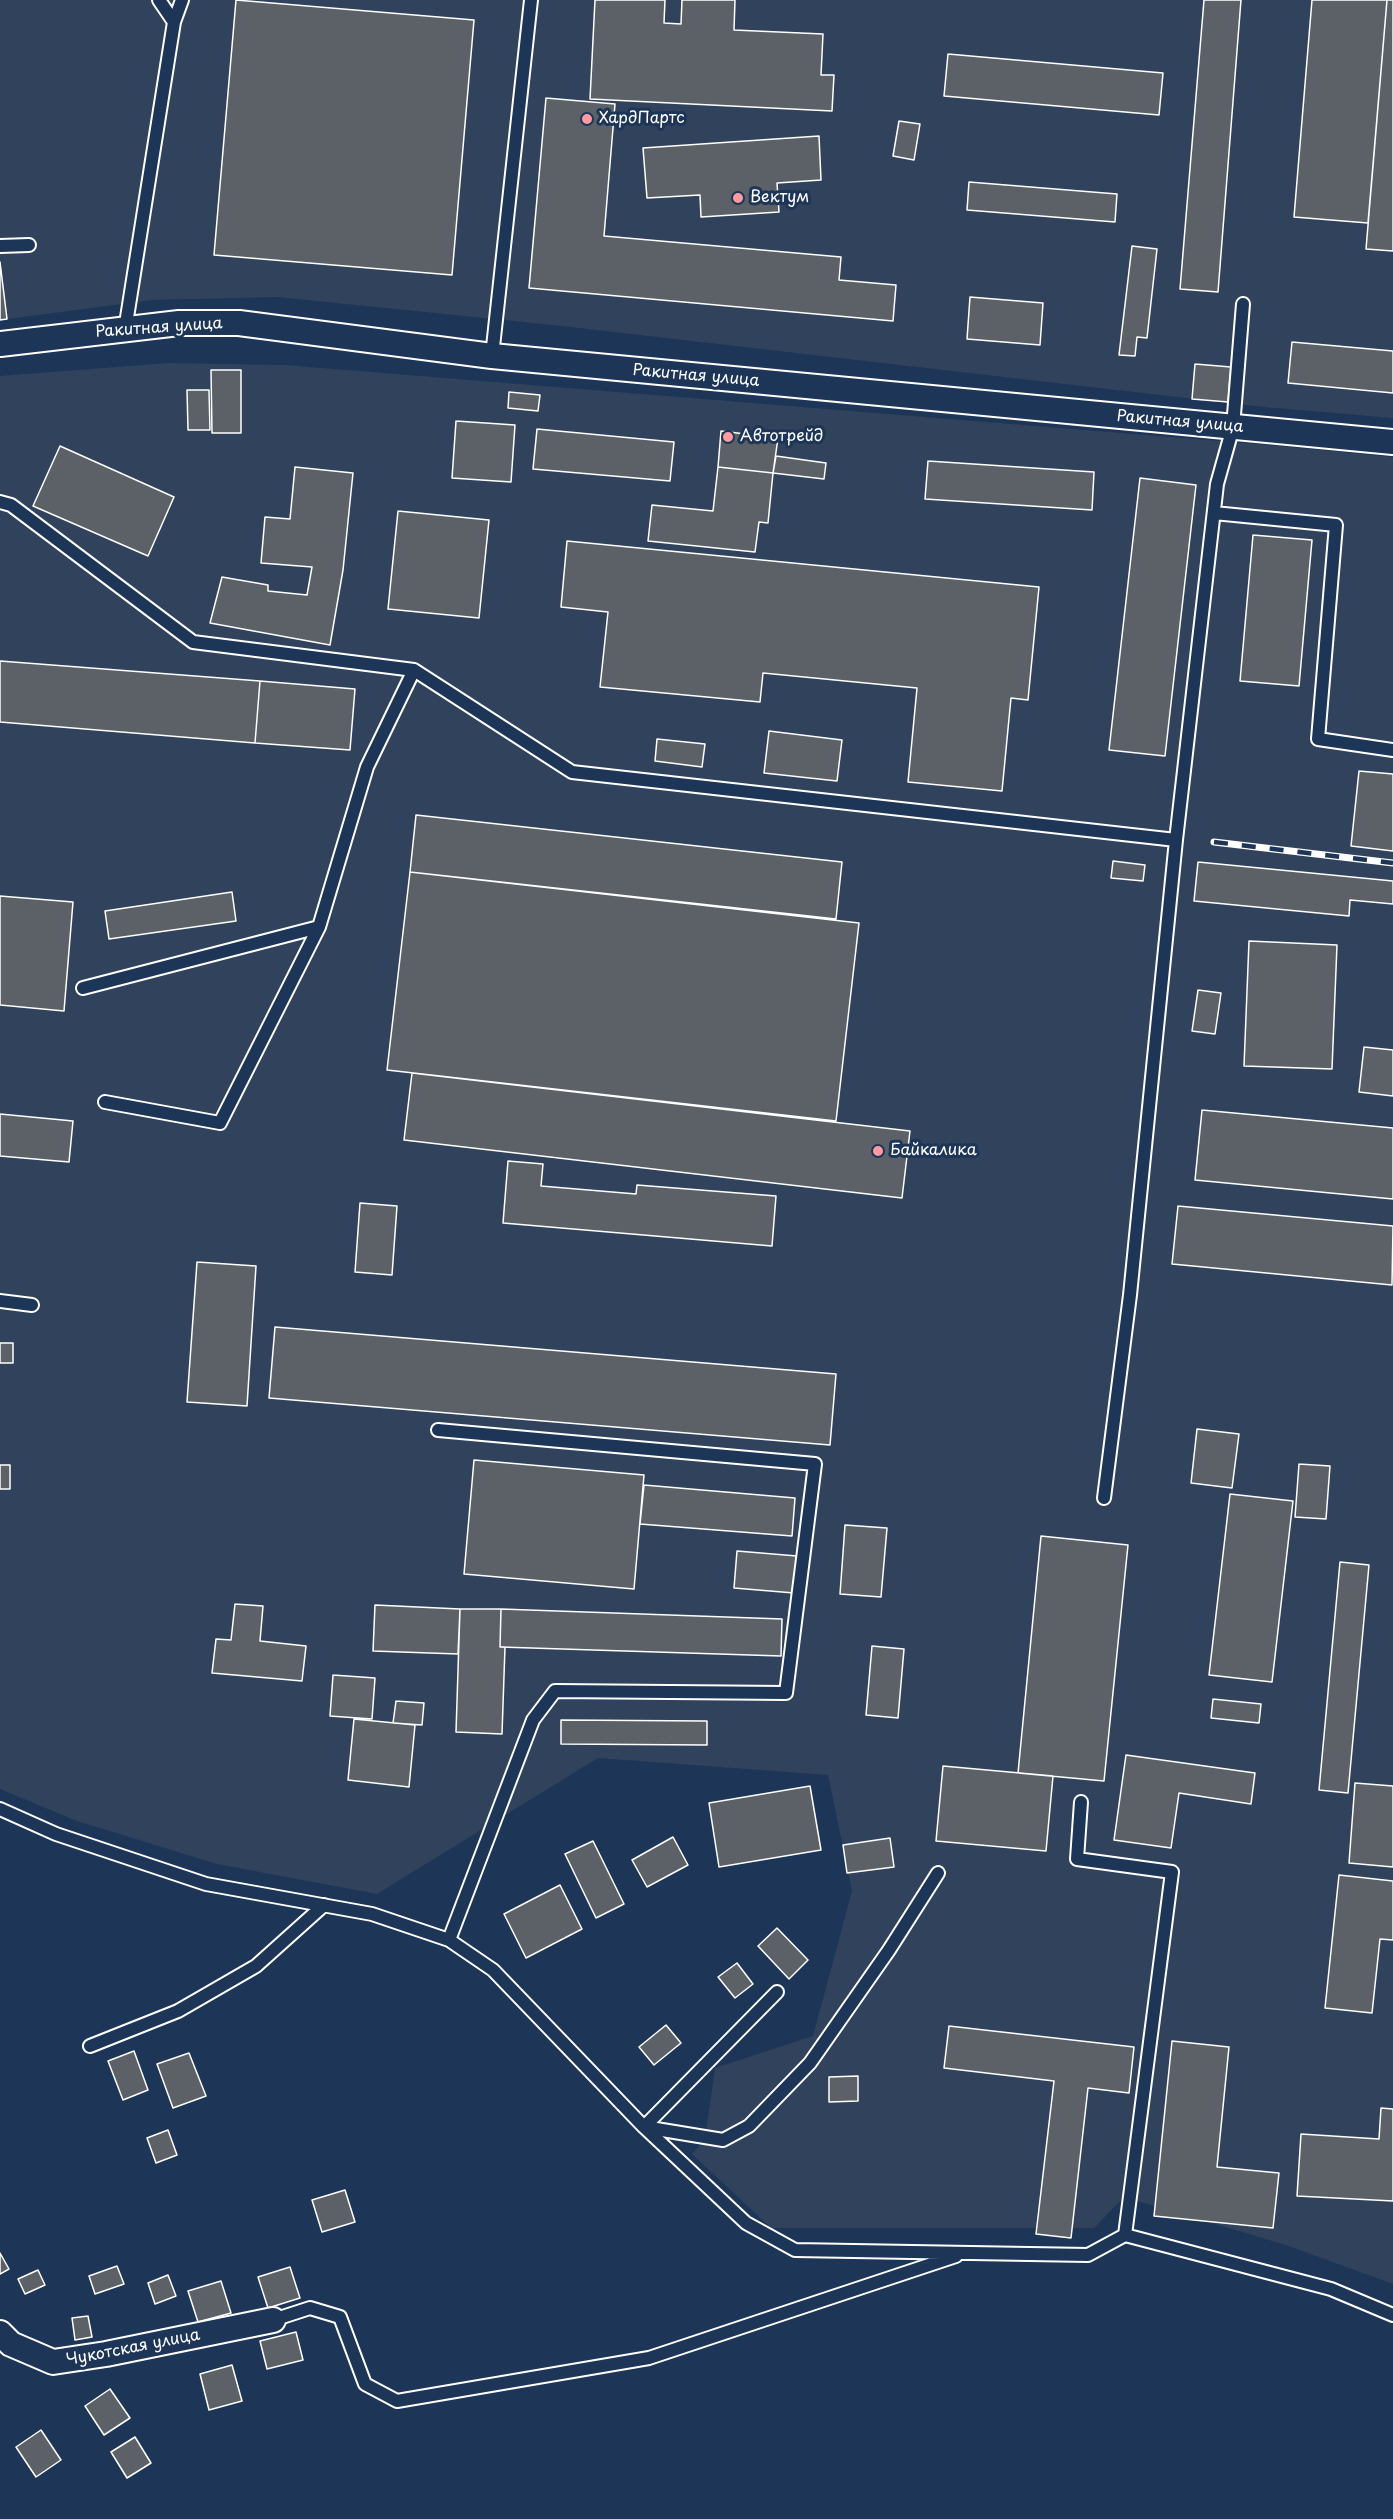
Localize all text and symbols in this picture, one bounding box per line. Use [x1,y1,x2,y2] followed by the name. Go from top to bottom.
[599,109,685,129] place label: ХардПартс
[580,112,594,126] marker: ХардПартс
[750,188,809,208] place label: Вектум
[731,191,745,205] marker: Вектум
[95,314,223,342] street label: Ракитная улица
[632,361,760,391] street label: Ракитная улица
[1116,407,1244,437] street label: Ракитная улица
[740,427,823,447] place label: Автотрейд
[721,430,735,444] marker: Автотрейд
[890,1141,977,1161] place label: Байкалика
[871,1144,885,1158] marker: Байкалика
[64,2326,202,2370] street label: Чукотская улица

